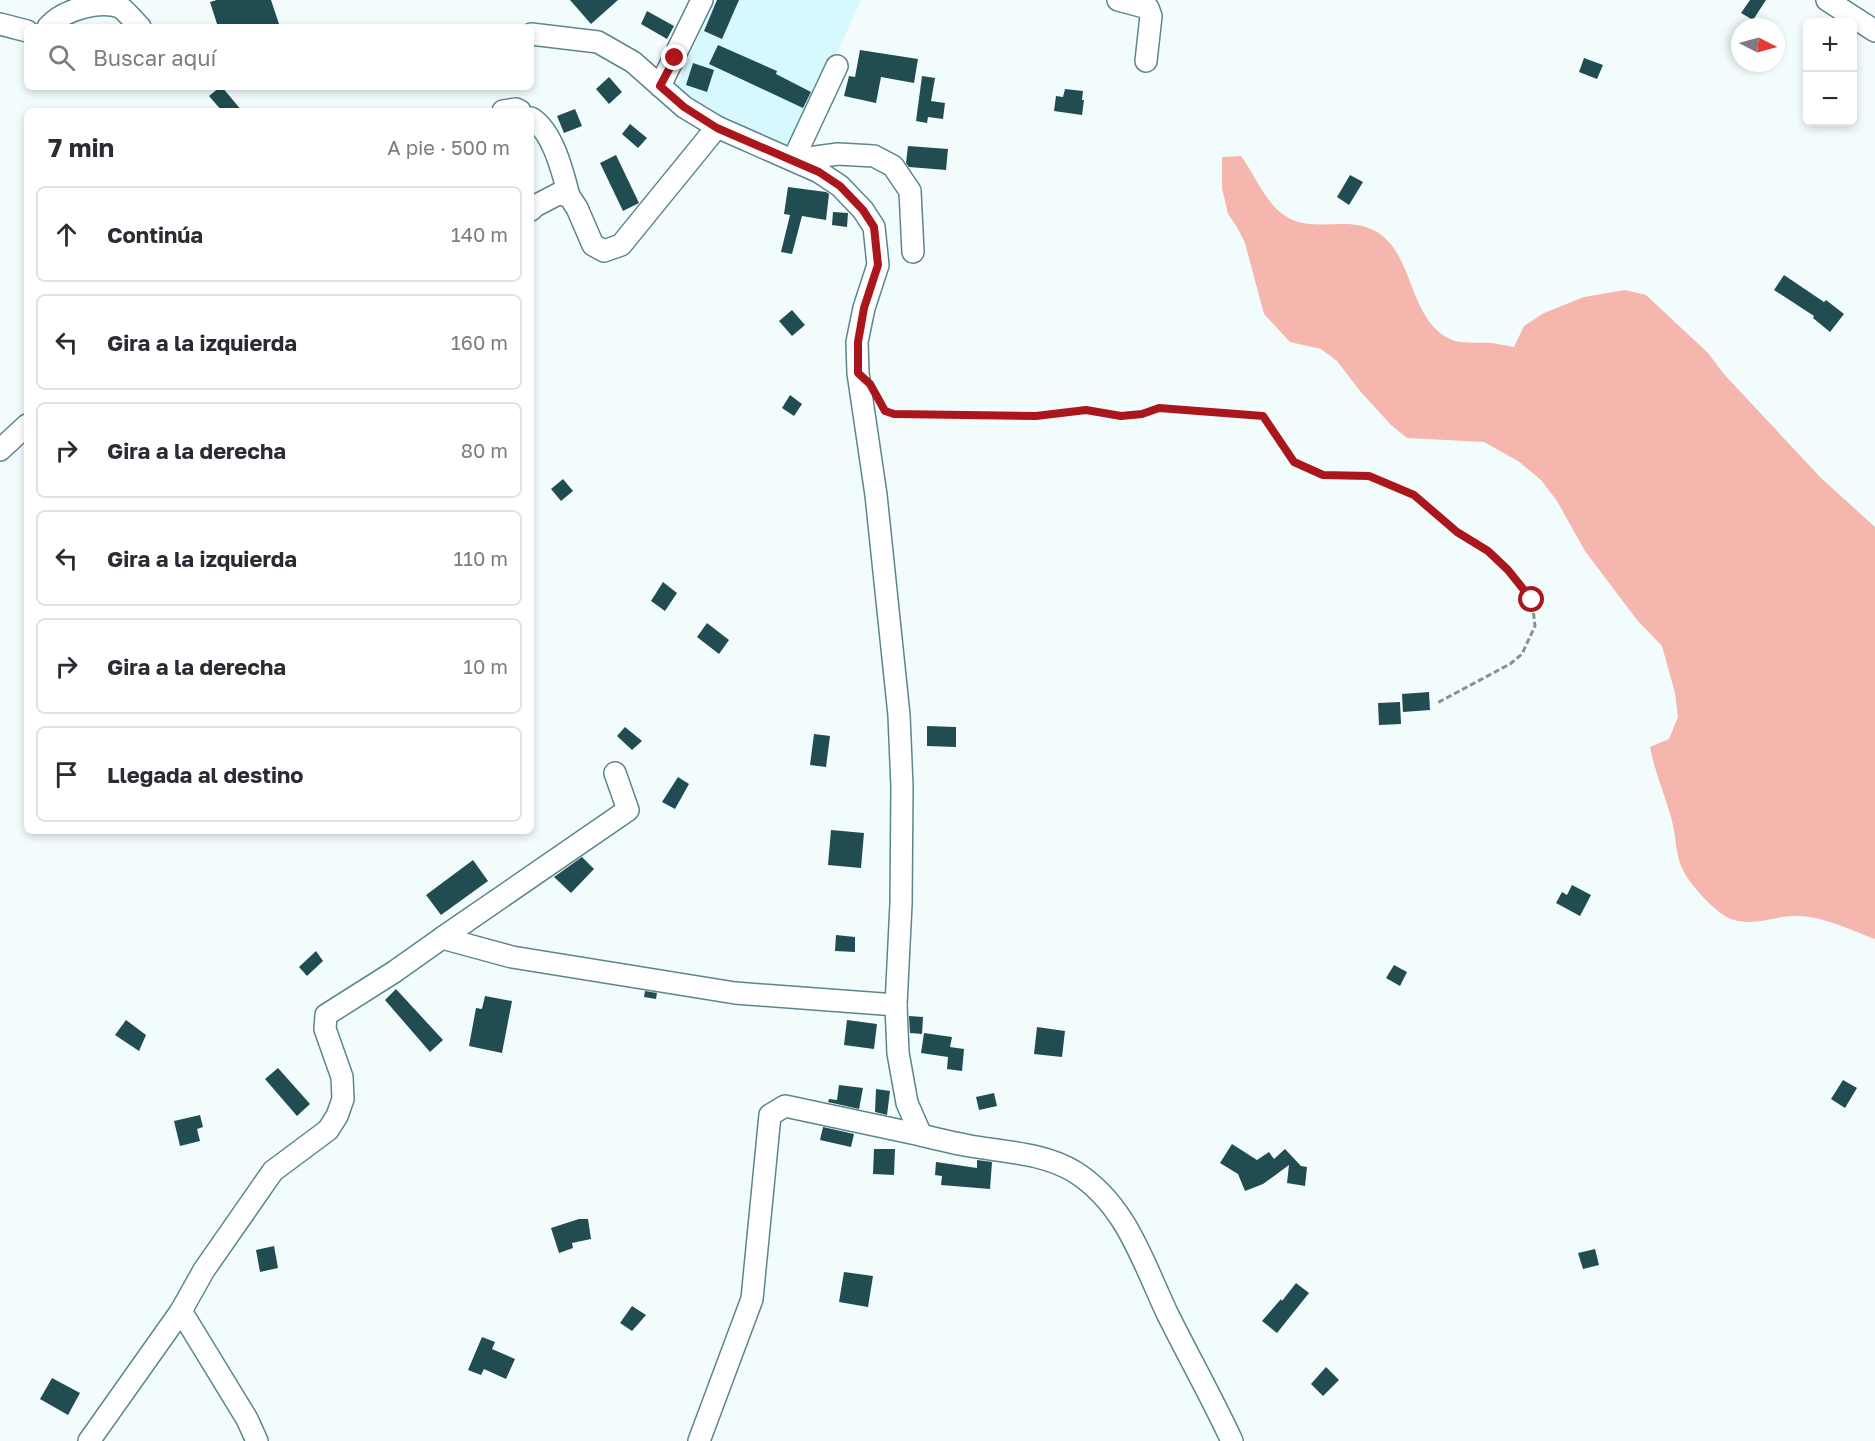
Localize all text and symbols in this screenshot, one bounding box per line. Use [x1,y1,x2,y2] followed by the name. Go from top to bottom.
[1731,18,1785,72] north arrow
[1803,18,1857,126] map controls
[1803,18,1857,72] button: +
[24,24,534,90] search box
[45,41,78,74] icon: search
[93,44,216,71] text: Buscar aquí
[661,44,687,70] route end
[1803,72,1857,126] button: −
[48,132,114,163] text: 7 min
[387,135,510,159] text: A pie · 500 m
[50,218,83,251] icon: ahead
[107,221,203,248] text: Continúa
[451,222,508,246] text: 140 m
[50,326,83,359] icon: left
[107,329,297,356] text: Gira a la izquierda
[451,330,508,354] text: 160 m
[50,434,83,467] icon: right
[107,437,286,464] text: Gira a la derecha
[461,438,508,462] text: 80 m
[50,542,83,575] icon: left
[107,545,297,572] text: Gira a la izquierda
[454,546,508,570] text: 110 m
[1518,586,1544,612] route start
[50,650,83,683] icon: right
[107,653,286,680] text: Gira a la derecha
[463,654,508,678] text: 10 m
[50,758,83,791] icon: arrive
[107,761,304,788] text: Llegada al destino

